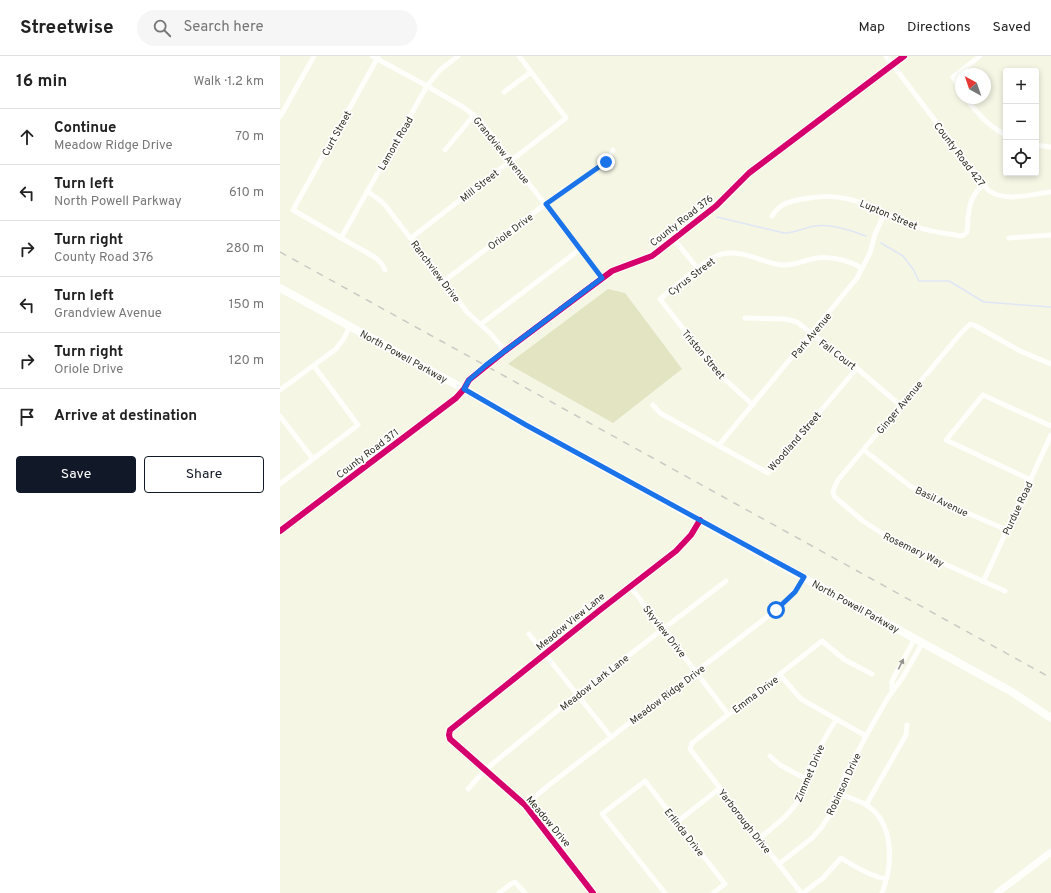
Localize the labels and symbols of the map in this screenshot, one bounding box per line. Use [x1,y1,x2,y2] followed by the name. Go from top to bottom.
[955,68,991,104] north arrow
[320,109,355,159] street label: Curt Street
[376,115,417,173] street label: Lamont Road
[470,115,532,187] street label: Grandview Avenue
[930,120,987,190] street label: County Road 427
[597,153,615,171] route end
[458,167,502,205] street label: Mill Street
[648,192,716,250] street label: County Road 376
[858,197,919,233] street label: Lupton Street
[486,211,536,253] street label: Oriole Drive
[407,238,462,306] street label: Ranchview Drive
[666,255,718,299] street label: Cyrus Street
[789,310,835,362] street label: Park Avenue
[357,328,449,387] street label: North Powell Parkway
[678,328,727,383] street label: Triston Street
[816,337,858,374] street label: Fall Court
[874,379,926,437] street label: Ginger Avenue
[766,409,825,474] street label: Woodland Street
[334,426,402,482] street label: County Road 371
[1000,480,1036,537] street label: Purdue Road
[913,484,970,520] street label: Basil Avenue
[881,530,946,571] street label: Rosemary Way
[809,578,901,637] street label: North Powell Parkway
[534,590,608,654] street label: Meadow View Lane
[767,601,785,619] route start
[639,603,688,661] street label: Skyview Drive
[558,652,632,714] street label: Meadow Lark Lane
[898,658,904,670] one-way arrow
[628,663,708,728] street label: Meadow Ridge Drive
[730,674,782,717] street label: Emma Drive
[792,743,828,804] street label: Zimmet Drive
[824,751,865,818] street label: Robinson Drive
[715,787,773,857] street label: Yarborough Drive
[523,794,573,850] street label: Meadow Drive
[661,806,707,860] street label: Erlinda Drive

